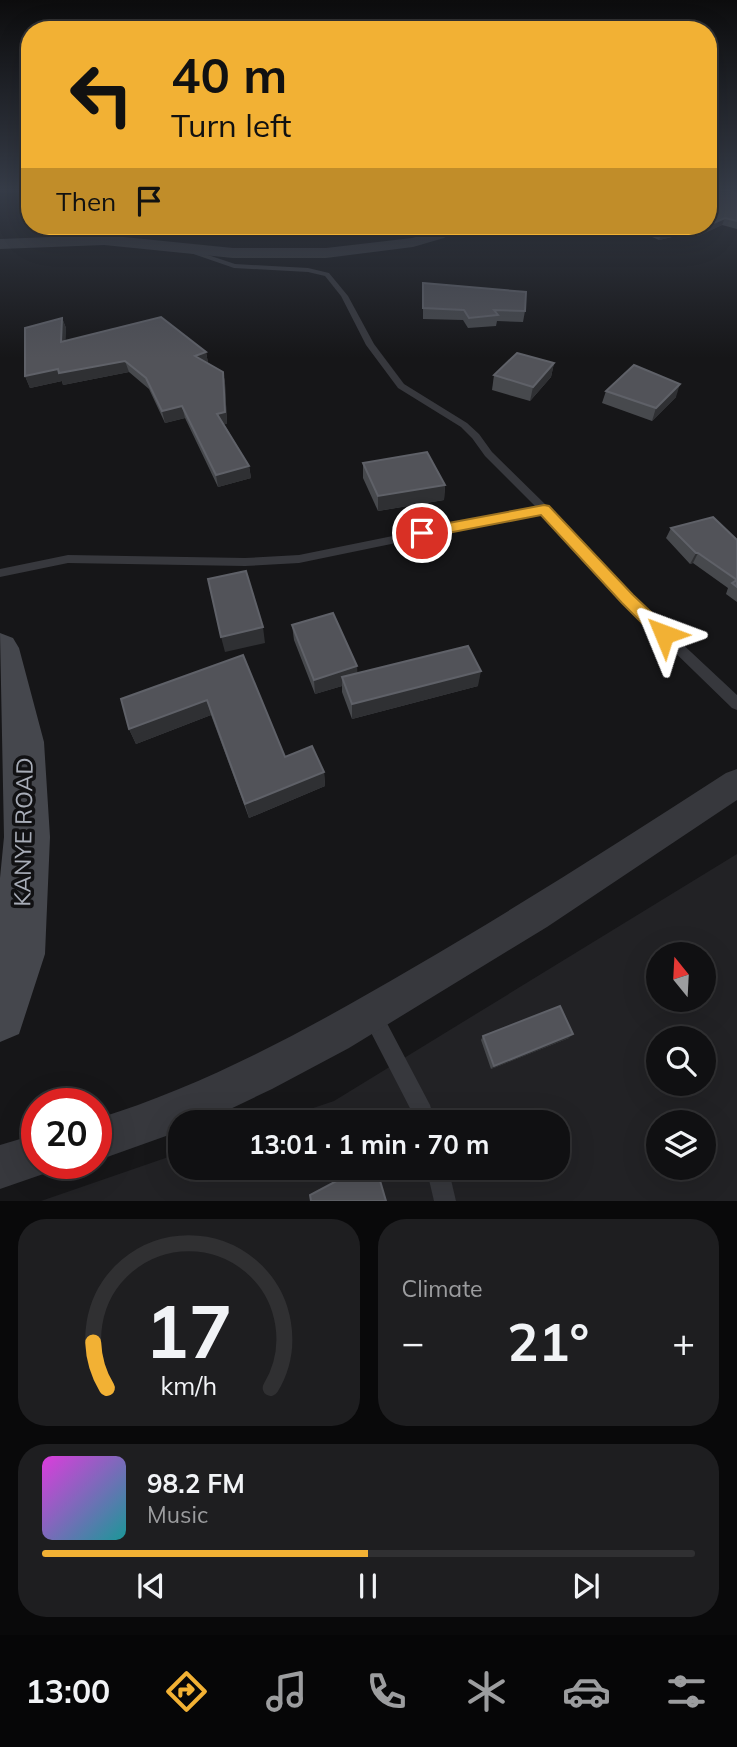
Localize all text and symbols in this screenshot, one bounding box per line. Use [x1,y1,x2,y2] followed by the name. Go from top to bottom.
[171,44,287,105] text: 40 m
[56,49,147,140] icon: left
[171,105,291,145] text: Turn left
[130,182,168,220] icon: arrive
[56,185,116,218] text: Then
[392,503,452,563] pin
[403,514,441,552] icon: arrive
[627,597,701,671] position arrow
[7,757,39,907] street label: KANYE ROAD
[646,942,716,1012] north arrow
[646,942,716,1180] map controls
[646,1026,716,1096] button: search
[21,1088,112,1179] speed limit sign: 20
[646,1110,716,1180] button: layers
[249,1128,489,1161] text: 13:01 · 1 min · 70 m
[402,1274,483,1303] text: Climate
[145,1286,232,1377] text: 17
[507,1309,589,1374] text: 21°
[402,1318,424,1366] text: −
[672,1318,695,1366] text: +
[160,1370,217,1401] text: km/h
[147,1467,245,1500] text: 98.2 FM
[147,1500,208,1529] text: Music
[132,1567,170,1605] icon: previous
[349,1567,387,1605] icon: pause
[567,1567,605,1605] icon: next
[162,1667,211,1716] icon: directions
[262,1667,311,1716] icon: music
[362,1667,411,1716] icon: phone
[462,1667,511,1716] icon: climate
[562,1667,611,1716] icon: car
[662,1667,711,1716] icon: filters
[26,1671,110,1711] text: 13:00

